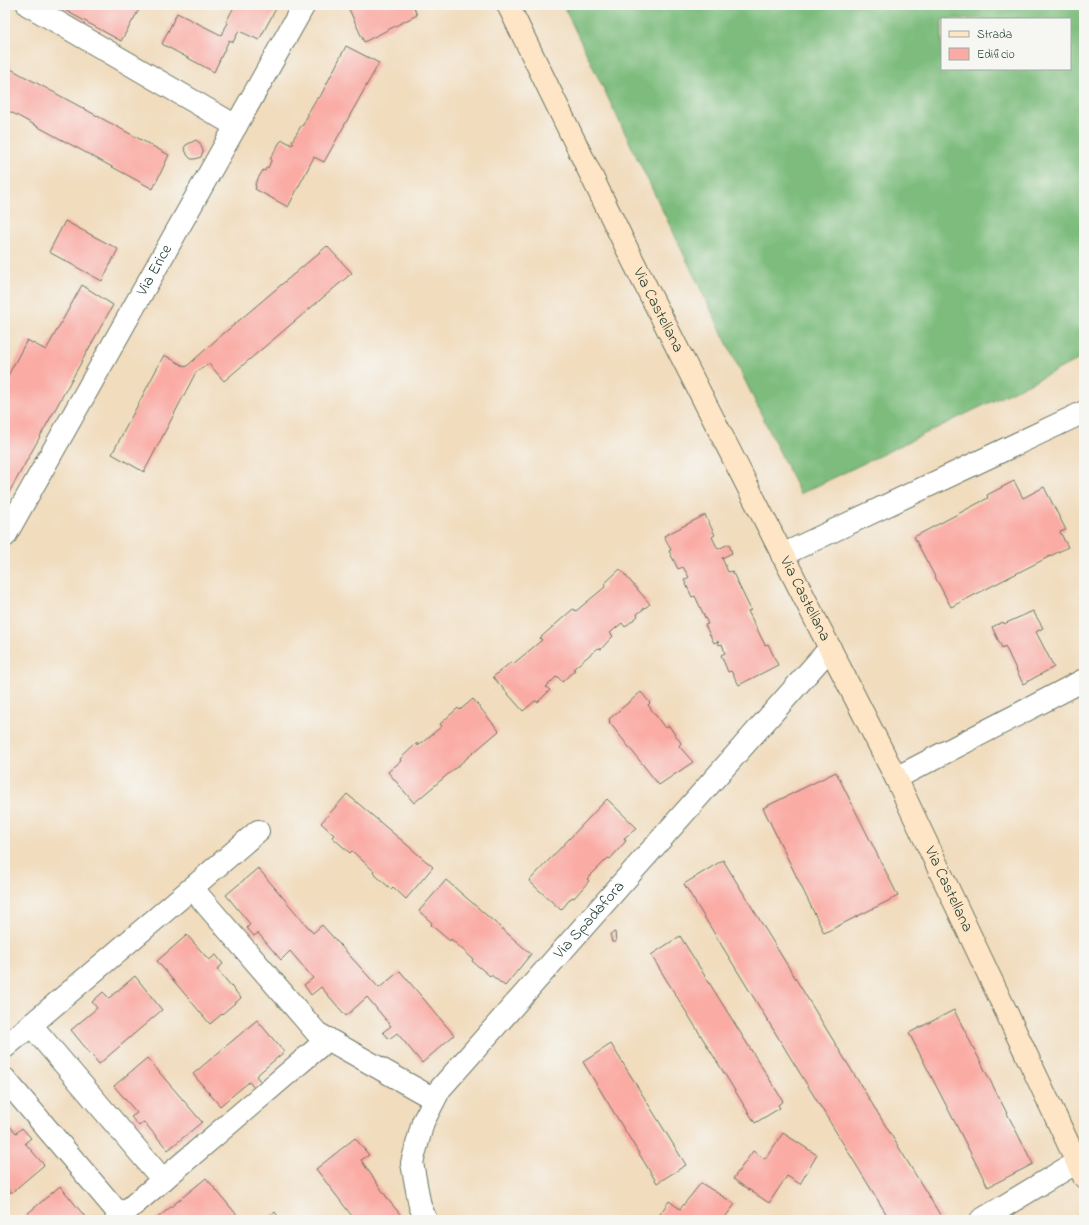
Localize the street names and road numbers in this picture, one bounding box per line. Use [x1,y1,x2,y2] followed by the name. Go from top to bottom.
[130,239,179,301] street label: Via Erice
[626,263,690,357] street label: Via Castellana
[773,551,837,646] street label: Via Castellana
[917,841,979,936] street label: Via Castellana
[547,876,631,965] street label: Via Spadafora

